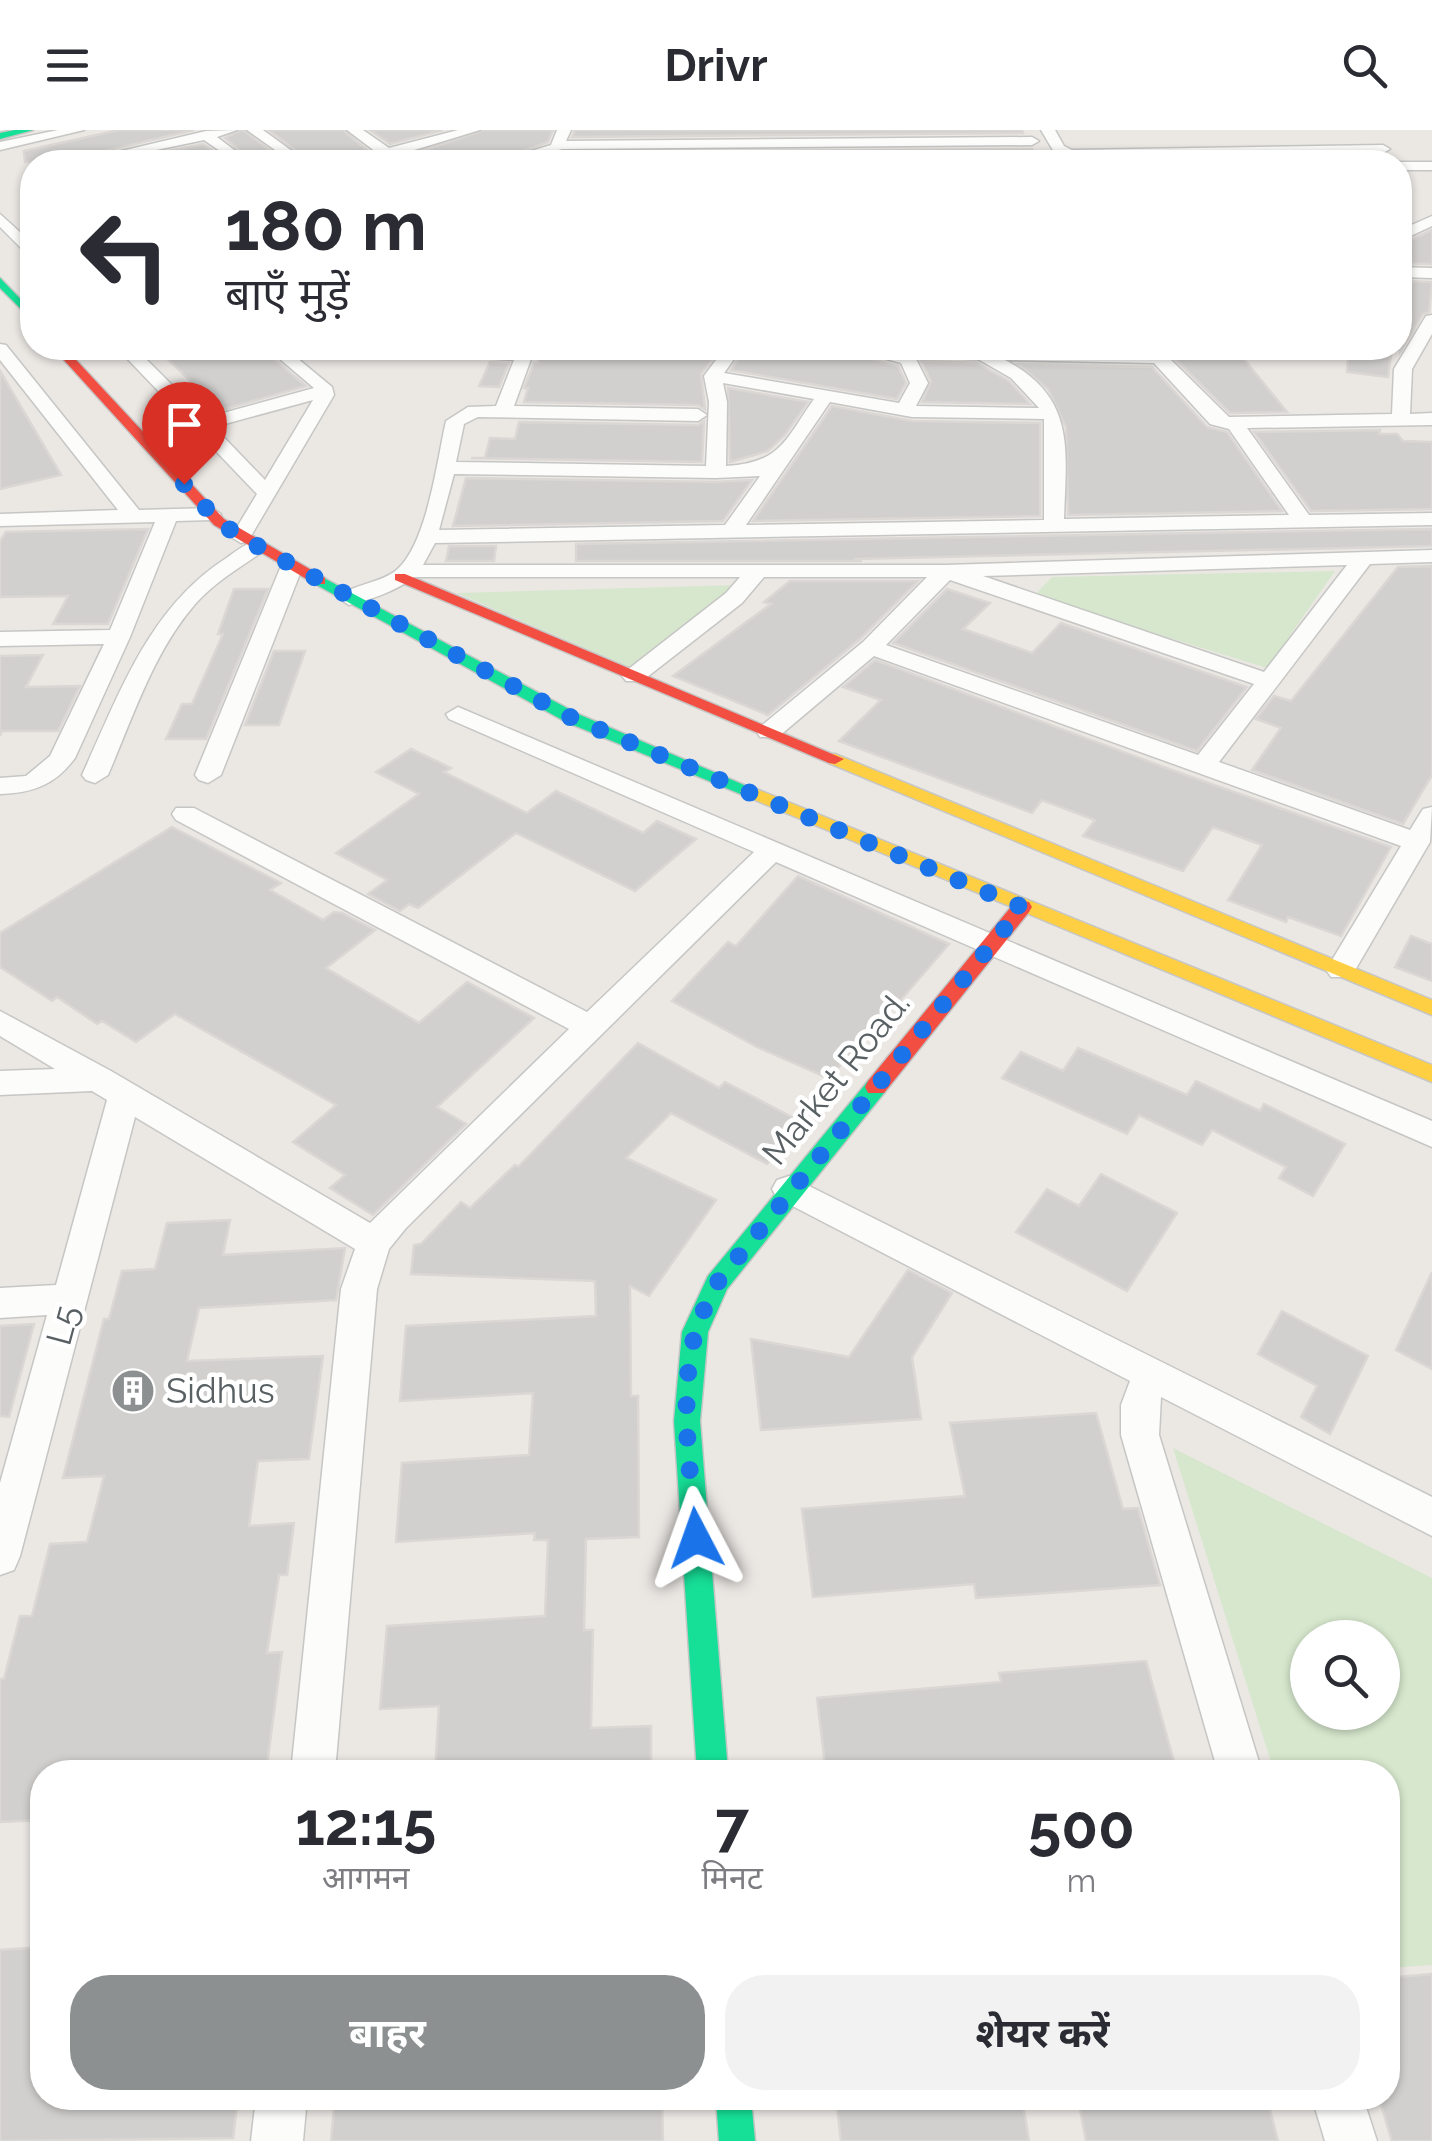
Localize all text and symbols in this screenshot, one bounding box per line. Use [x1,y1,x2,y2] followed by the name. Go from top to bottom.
[40,38,95,93] icon: menu
[1337,38,1392,93] icon: search
[664,39,768,92] text: Drivr
[225,184,427,266] text: 180 m
[60,190,190,320] icon: left
[225,268,350,321] text: बाएँ मुड़ें
[142,382,227,485] pin
[157,397,212,452] icon: arrive
[753,983,918,1173] street label: Market Road.
[38,1300,87,1349] street label: L5
[110,1368,156,1414] building icon: Sidhus
[166,1370,275,1411] place label: Sidhus
[644,1486,748,1590] position arrow
[1290,1620,1400,1730] map controls
[1290,1620,1400,1730] button: search
[295,1789,436,1859] text: 12:15
[715,1789,749,1859] text: 7
[1028,1792,1135,1862] text: 500
[322,1859,410,1896] text: आगमन
[701,1859,763,1896] text: मिनट
[1067,1862,1096,1899] text: m
[70,1975,705,2090] button: बाहर
[725,1975,1360,2090] button: शेयर करें

